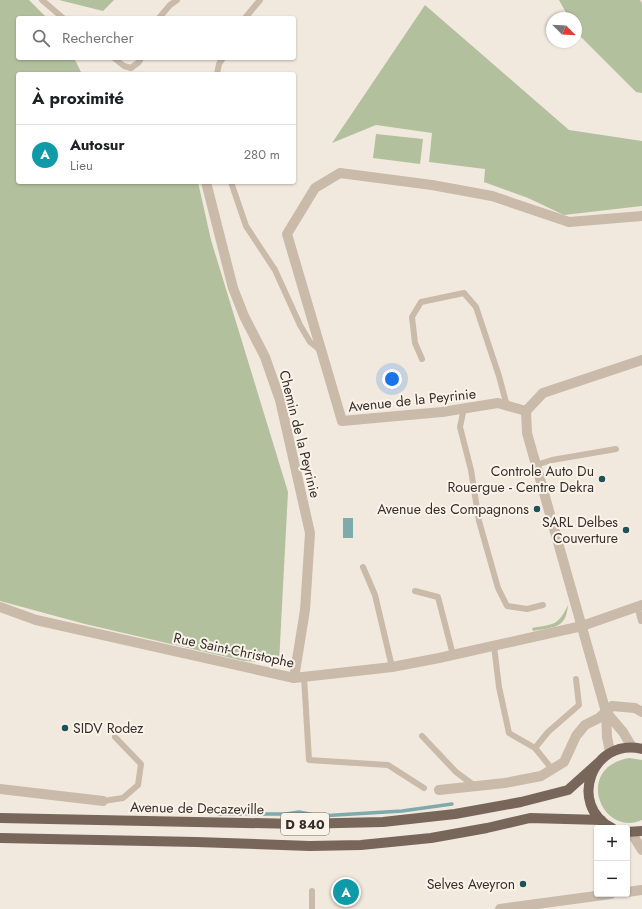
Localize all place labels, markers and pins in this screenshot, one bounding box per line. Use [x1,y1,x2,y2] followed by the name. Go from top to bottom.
[448,461,594,497] place label: Controle Auto Du Rouergue - Centre Dekra
[597,474,607,484] marker: Controle Auto Du Rouergue - Centre Dekra
[377,499,529,519] place label: Avenue des Compagnons
[532,504,542,514] marker: Avenue des Compagnons
[542,512,618,548] place label: SARL Delbes Couverture
[621,525,631,535] marker: SARL Delbes Couverture
[73,718,144,738] place label: SIDV Rodez
[60,723,70,733] marker: SIDV Rodez
[427,874,515,894] place label: Selves Aveyron
[333,877,359,907] pin: A
[518,879,528,889] marker: Selves Aveyron

